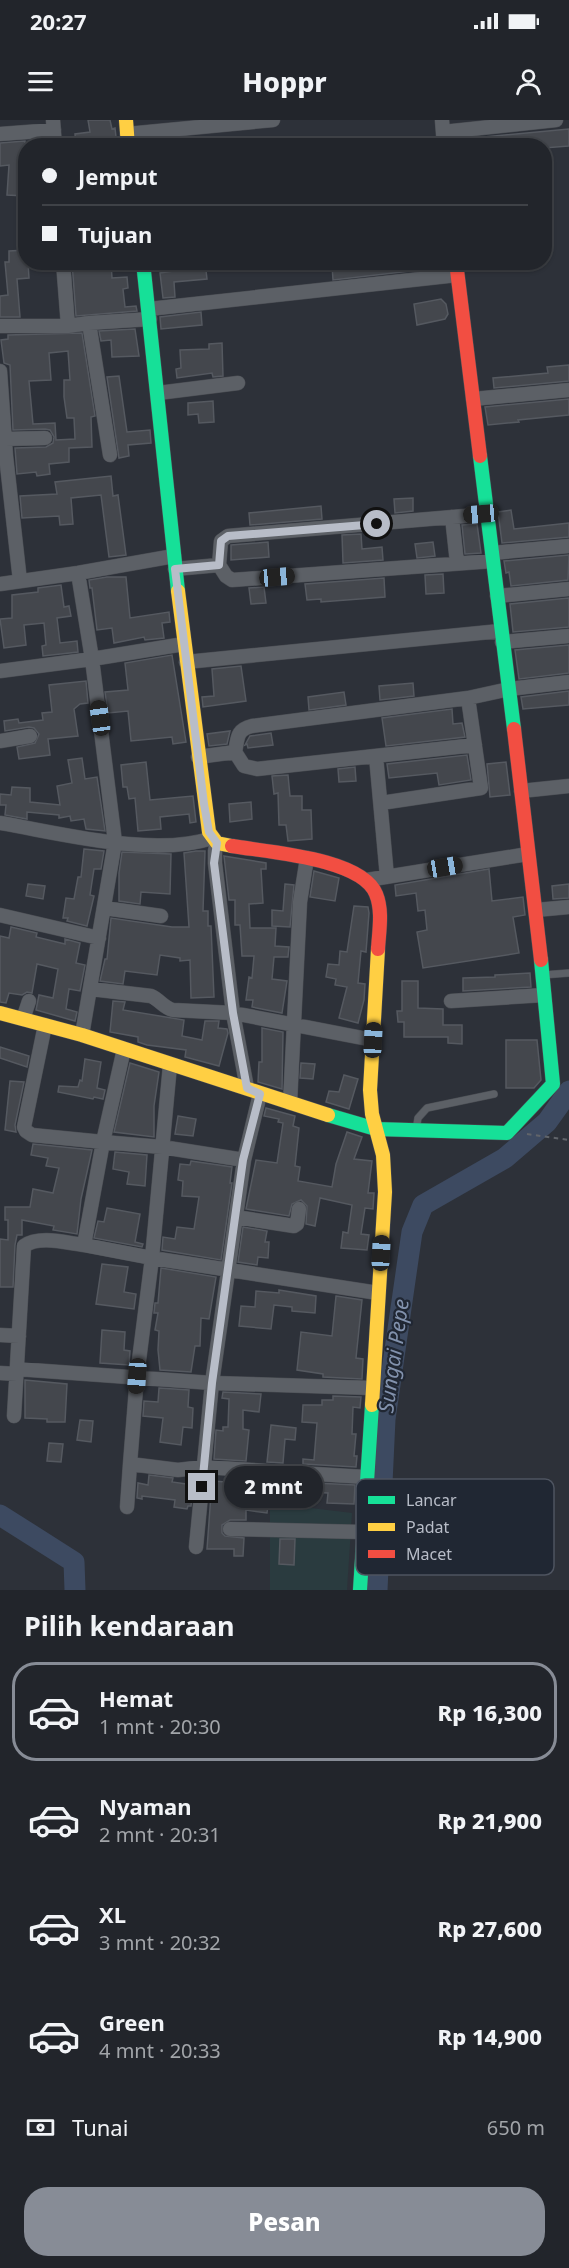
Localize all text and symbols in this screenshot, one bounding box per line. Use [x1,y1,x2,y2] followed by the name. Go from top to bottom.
[30,6,87,36] text: 20:27
[242,63,327,100] text: Hoppr
[24,65,57,98] icon: menu
[512,65,545,98] icon: person
[78,161,158,191] text: Jemput
[78,219,152,249] text: Tujuan
[462,503,500,525] car
[363,510,390,537] route start
[258,566,296,588] car
[89,699,111,737] car
[426,855,464,879] car
[363,1022,383,1058] car
[371,1235,391,1271] car
[371,1297,415,1415] water label: Sungai Pepe
[127,1357,147,1395] car
[223,1466,322,1508] callout: 2 mnt
[188,1473,215,1500] route end
[244,1473,303,1500] text: 2 mnt
[356,1479,554,1575] legend
[406,1489,457,1511] text: Lancar
[406,1516,449,1538] text: Padat
[406,1543,452,1565] text: Macet
[24,1607,235,1644] text: Pilih kendaraan
[99,1683,173,1713] text: Hemat
[27,1685,81,1739] icon: car
[438,1697,542,1727] text: Rp 16,300
[99,1713,221,1740] text: 1 mnt · 20:30
[99,1791,192,1821] text: Nyaman
[27,1793,81,1847] icon: car
[438,1805,542,1835] text: Rp 21,900
[99,1821,221,1848] text: 2 mnt · 20:31
[99,1899,126,1929] text: XL
[27,1901,81,1955] icon: car
[438,1913,542,1943] text: Rp 27,600
[99,1929,221,1956] text: 3 mnt · 20:32
[99,2007,165,2037] text: Green
[27,2009,81,2063] icon: car
[438,2021,542,2051] text: Rp 14,900
[99,2037,221,2064] text: 4 mnt · 20:33
[24,2111,57,2144] icon: cash
[72,2112,128,2142] text: Tunai
[487,2114,545,2141] text: 650 m
[24,2187,545,2256] button: Pesan

